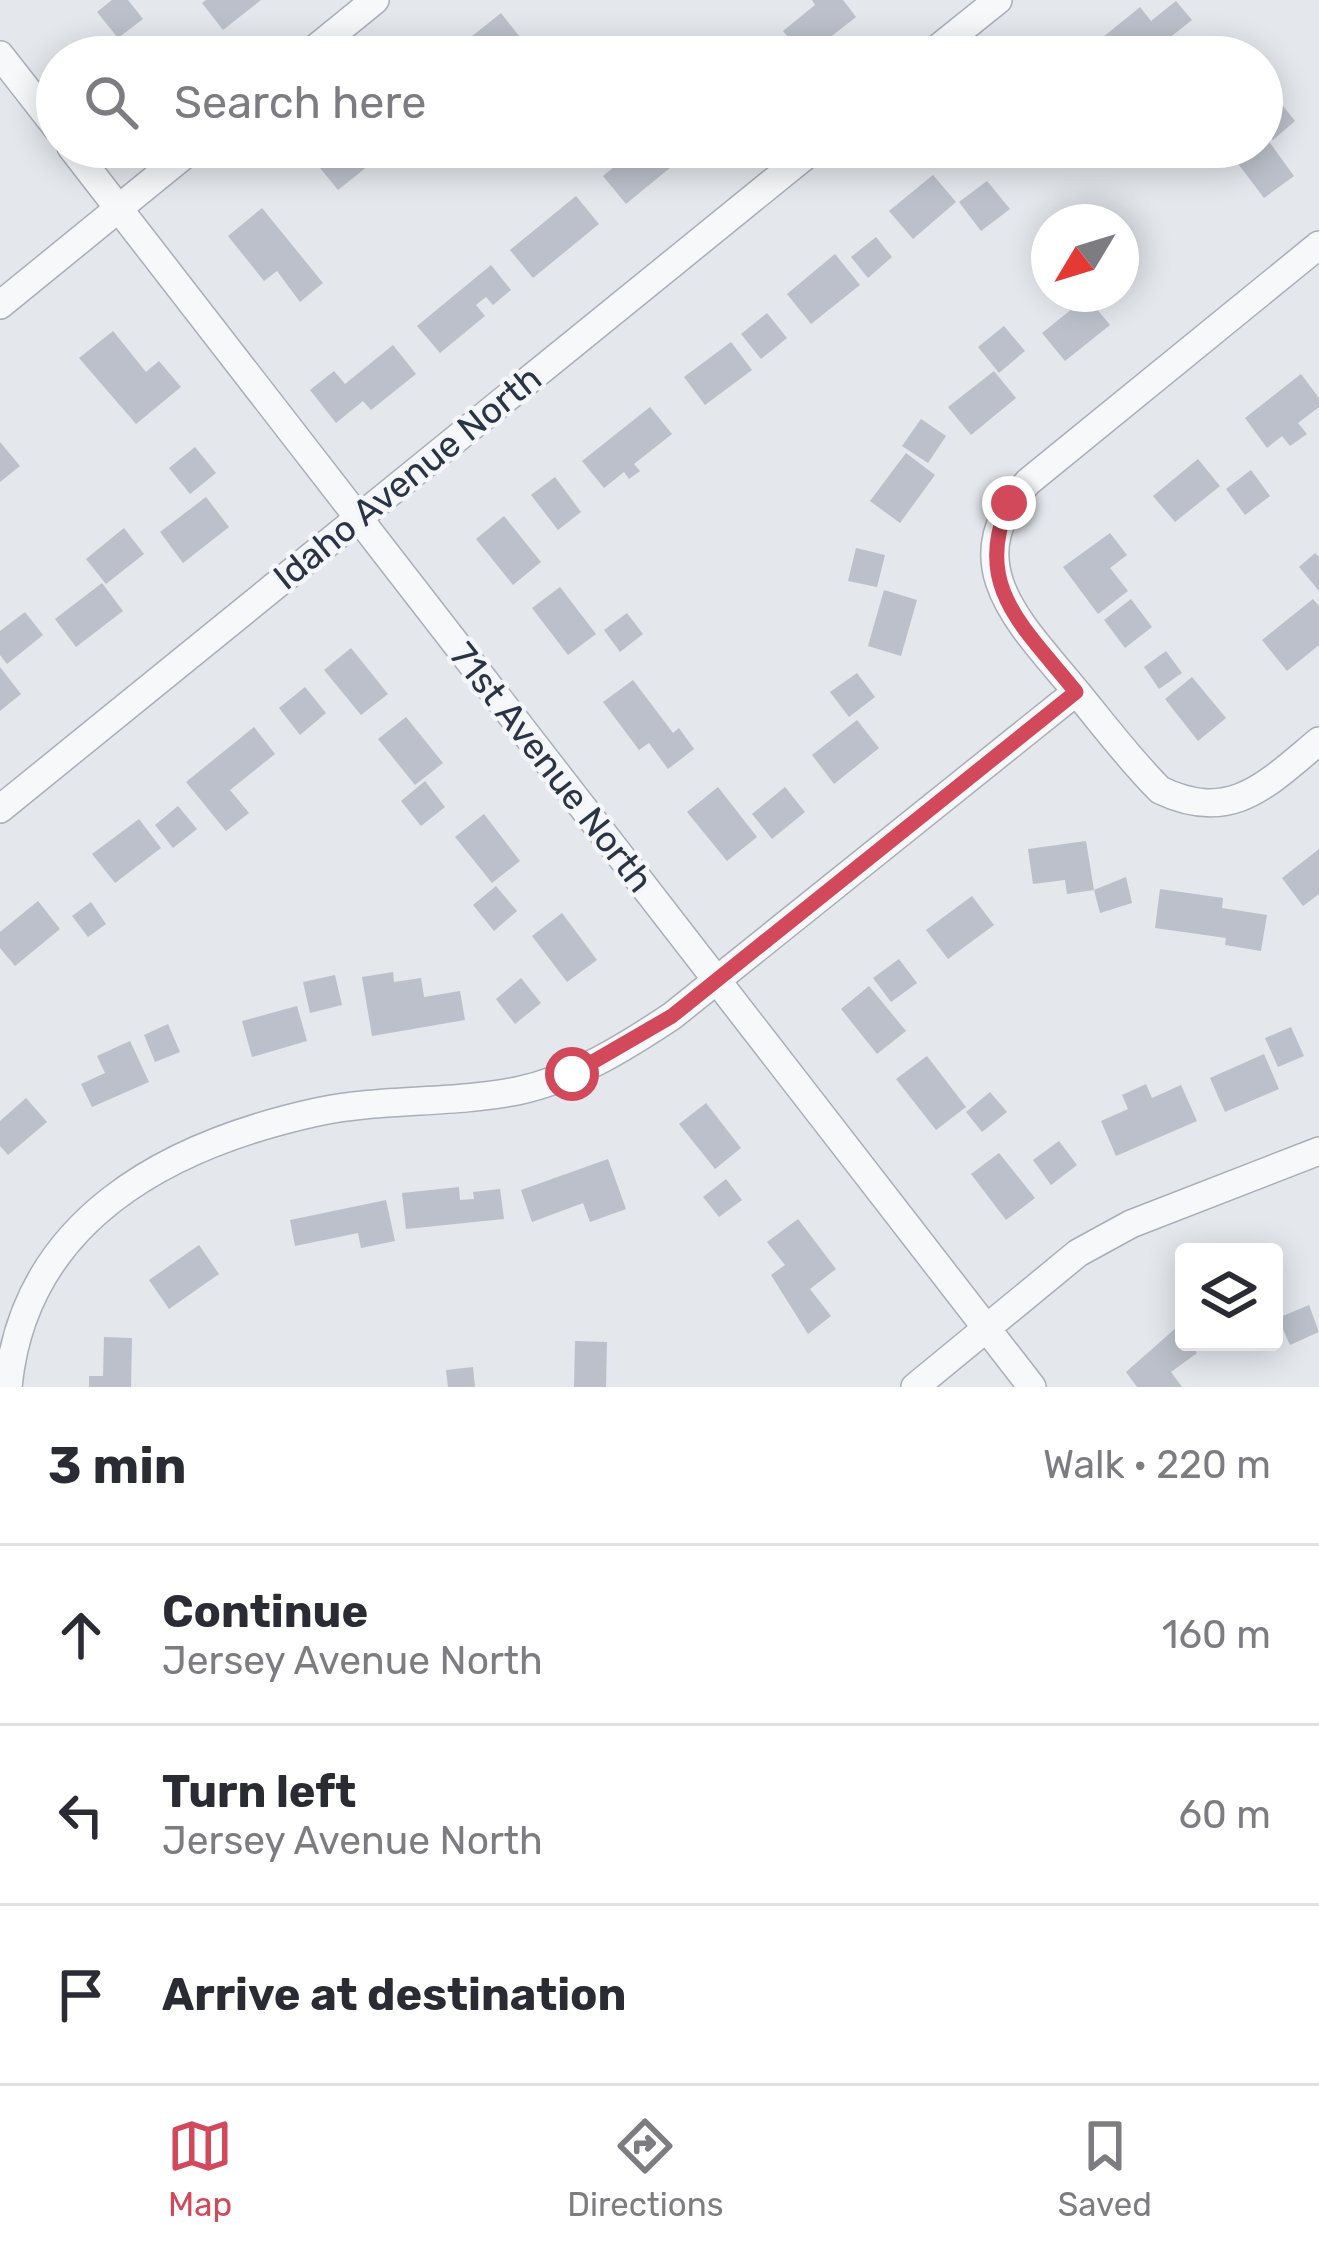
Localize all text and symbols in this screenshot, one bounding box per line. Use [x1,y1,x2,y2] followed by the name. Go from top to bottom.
[36,36,1283,168] search box
[78,69,144,135] icon: search
[174,76,426,129] text: Search here
[1031,204,1139,312] north arrow
[265,356,550,599] street label: Idaho Avenue North
[982,476,1036,530] route end
[441,634,662,900] street label: 71st Avenue North
[545,1047,599,1101] route start
[1175,1243,1283,1351] map controls
[1175,1243,1283,1351] button: layers
[48,1435,187,1496] text: 3 min
[1043,1442,1271,1488] text: Walk · 220 m
[162,1585,368,1638] text: Continue
[48,1602,114,1668] icon: ahead
[1162,1612,1271,1658] text: 160 m
[162,1638,543,1684] text: Jersey Avenue North
[162,1765,356,1818] text: Turn left
[48,1782,114,1848] icon: left
[1178,1792,1271,1838] text: 60 m
[162,1818,543,1864] text: Jersey Avenue North
[48,1962,114,2028] icon: arrive
[162,1968,627,2021] text: Arrive at destination
[167,2113,233,2224] tab: Map
[567,2113,724,2224] tab: Directions
[1058,2113,1152,2224] tab: Saved

